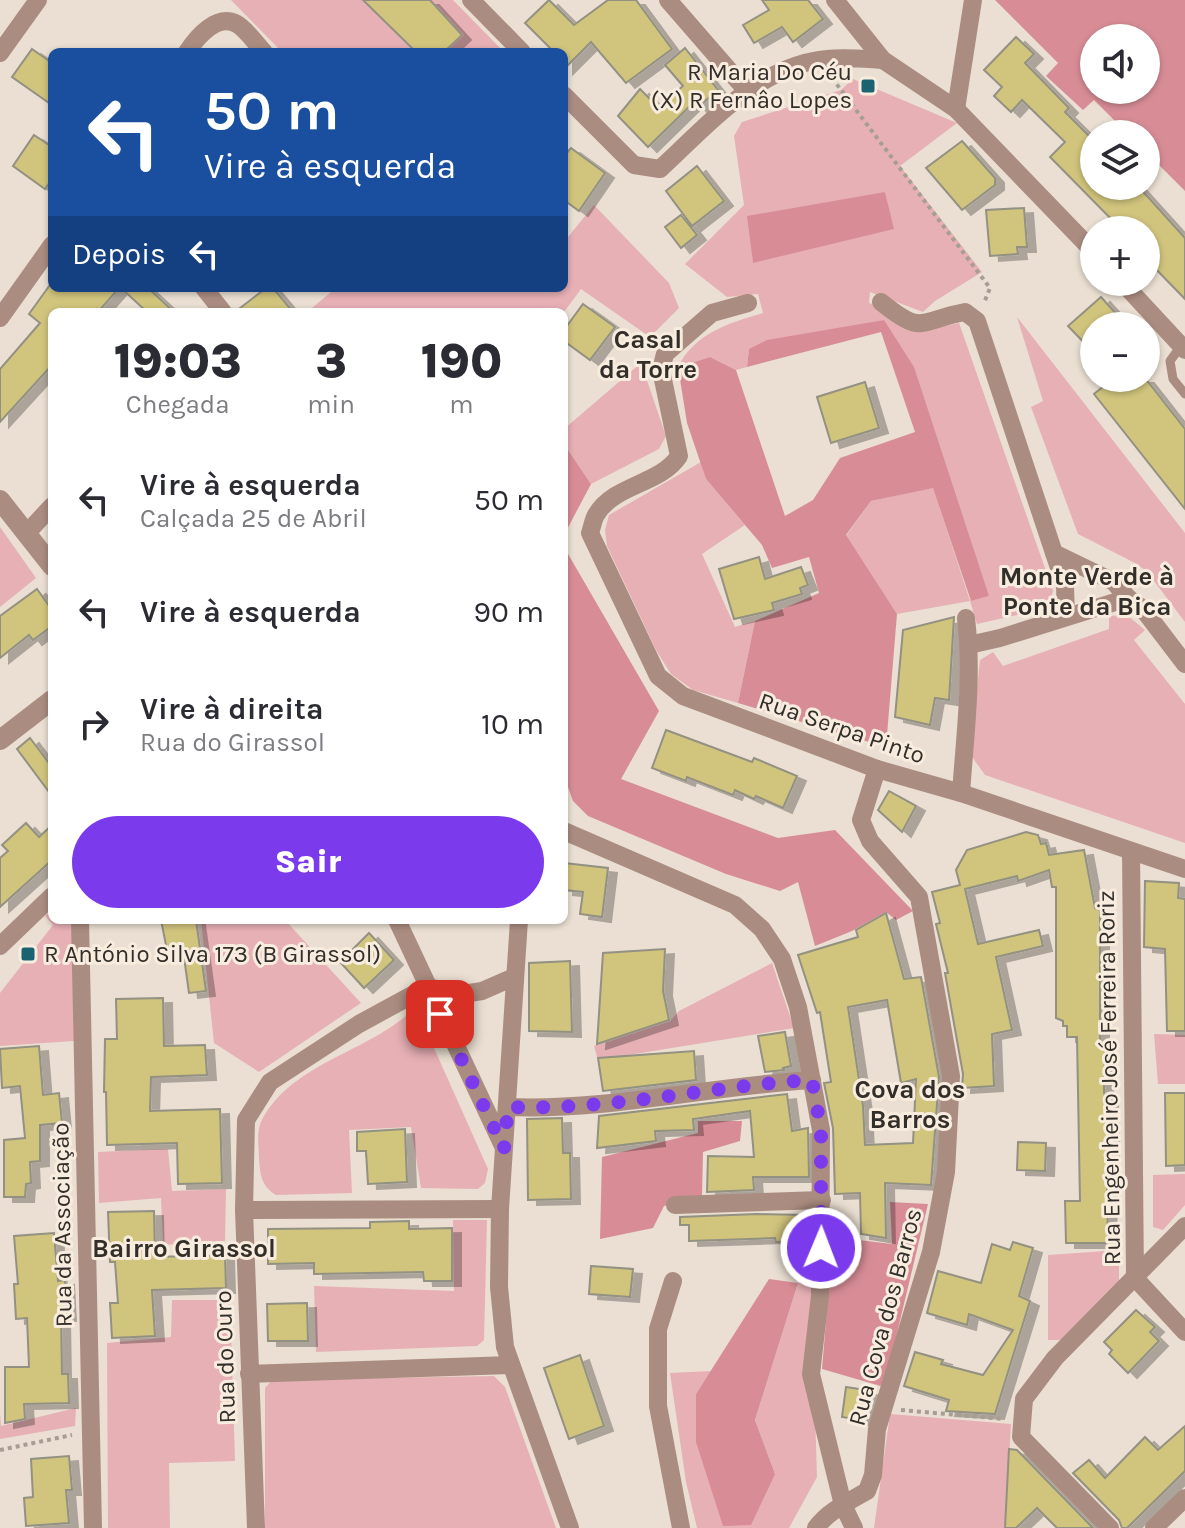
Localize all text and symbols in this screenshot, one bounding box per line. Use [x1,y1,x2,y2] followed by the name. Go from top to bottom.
[1080,24,1160,392] map controls
[1080,24,1160,104] button: sound
[651,58,852,114] place label: R Maria Do Céu (X) R Fernâo Lopes
[859,77,877,95] marker: R Maria Do Céu (X) R Fernâo Lopes
[204,78,339,143] text: 50 m
[72,80,176,184] icon: left
[1080,120,1160,200] button: layers
[204,145,456,187] text: Vire à esquerda
[1080,216,1160,296] button: +
[182,232,226,276] icon: left
[72,236,166,272] text: Depois
[1080,312,1160,392] button: −
[599,324,697,385] district label: Casal da Torre
[114,333,242,389] text: 19:03
[315,333,347,389] text: 3
[421,333,502,389] text: 190
[126,389,229,420] text: Chegada
[307,389,355,420] text: min
[449,389,474,420] text: m
[140,467,361,503] text: Vire à esquerda
[72,478,116,522] icon: left
[474,482,544,518] text: 50 m
[140,503,367,534] text: Calçada 25 de Abril
[1000,561,1174,622] district label: Monte Verde à Ponte da Bica
[72,590,116,634] icon: left
[140,594,361,630] text: Vire à esquerda
[474,594,544,630] text: 90 m
[755,686,929,770] street label: Rua Serpa Pinto
[140,691,323,727] text: Vire à direita
[72,702,116,746] icon: right
[481,706,544,742] text: 10 m
[140,727,325,758] text: Rua do Girassol
[72,816,544,908] button: Sair
[1092,890,1126,1266] street label: Rua Engenheiro José Ferreira Roriz
[44,940,381,968] place label: R António Silva 173 (B Girassol)
[19,945,37,963] marker: R António Silva 173 (B Girassol)
[406,980,474,1048] pin
[418,992,462,1036] icon: arrive
[855,1074,965,1135] district label: Cova dos Barros
[46,1122,78,1328] street label: Rua da Associação
[843,1205,927,1429] street label: Rua Cova dos Barros
[779,1206,863,1290] position arrow
[92,1233,276,1264] district label: Bairro Girassol
[209,1290,241,1424] street label: Rua do Ouro

